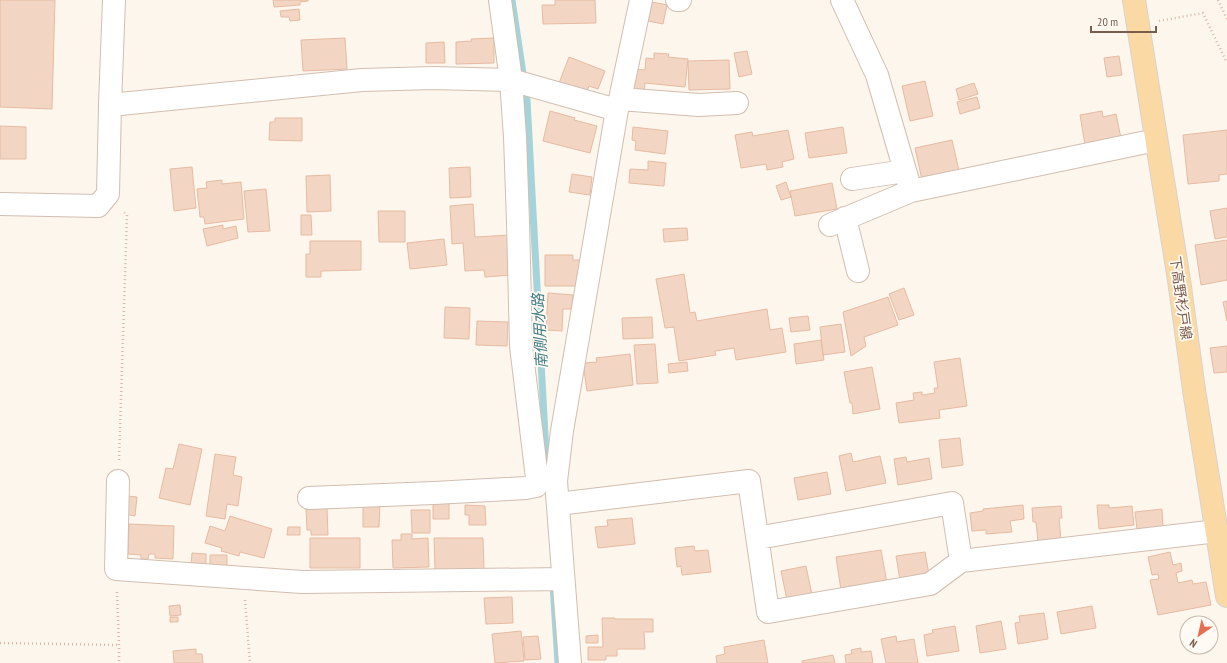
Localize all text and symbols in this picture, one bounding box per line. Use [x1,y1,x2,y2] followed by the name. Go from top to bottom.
[1091,8,1156,34] scale bar
[1097,14,1118,29] text: 20 m
[1166,255,1196,341] street label: 下高野杉戸線
[528,291,551,369] water label: 南側用水路
[1179,615,1219,655] north arrow
[1187,636,1200,651] text: N

